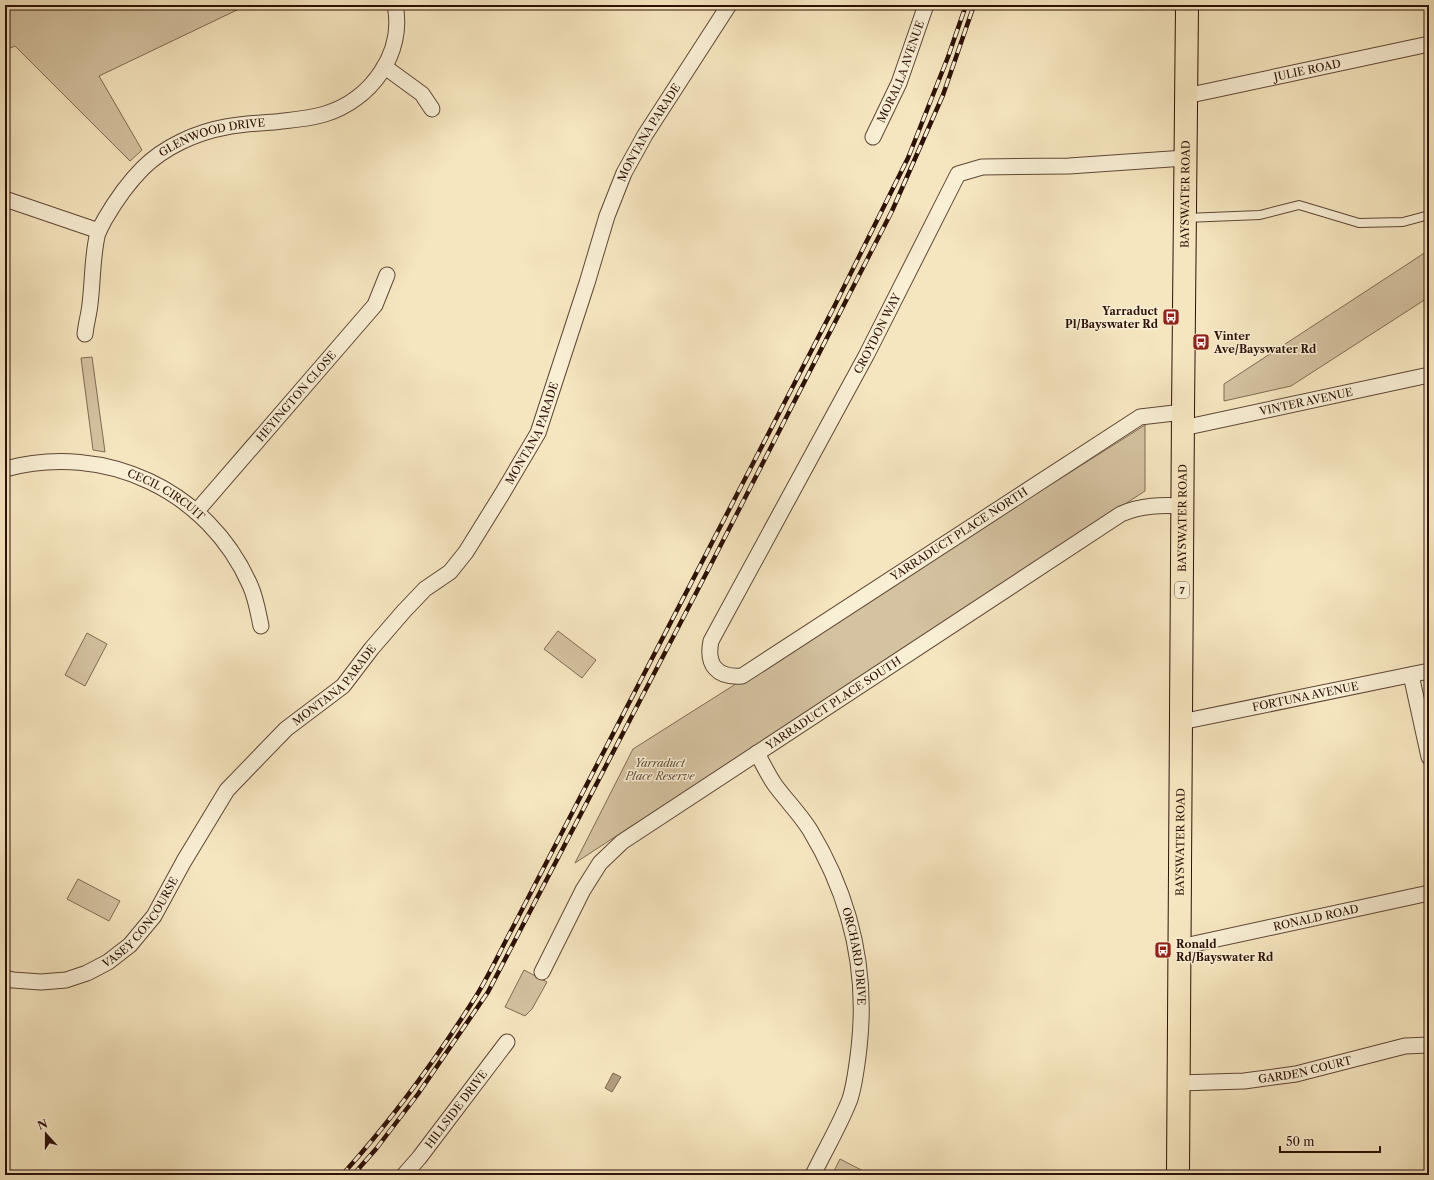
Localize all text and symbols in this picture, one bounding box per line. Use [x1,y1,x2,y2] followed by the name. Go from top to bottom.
[874,18,927,125] street label: MORALLA AVENUE
[1270,56,1342,84] street label: JULIE ROAD
[614,81,684,184] street label: MONTANA PARADE
[156,116,266,160] street label: GLENWOOD DRIVE
[1178,140,1193,248] street label: BAYSWATER ROAD
[851,291,904,376] street label: CROYDON WAY
[1065,304,1159,331] place label: Yarraduct Pl/Bayswater Rd
[1161,307,1181,327] bus stop icon: Yarraduct Pl/Bayswater Rd
[1213,329,1317,356] place label: Vinter Ave/Bayswater Rd
[1191,332,1211,352] bus stop icon: Vinter Ave/Bayswater Rd
[253,348,339,444] street label: HEYINGTON CLOSE
[502,380,561,487] street label: MONTANA PARADE
[1257,385,1355,419] street label: VINTER AVENUE
[1175,464,1190,572] street label: BAYSWATER ROAD
[126,466,208,524] street label: CECIL CIRCUIT
[887,484,1030,584] street label: YARRADUCT PLACE NORTH
[1175,582,1189,598] road number: 7
[290,641,379,729] street label: MONTANA PARADE
[762,653,904,753] street label: YARRADUCT PLACE SOUTH
[1251,679,1360,714] street label: FORTUNA AVENUE
[625,756,695,783] park label: Yarraduct Place Reserve
[1173,788,1188,896] street label: BAYSWATER ROAD
[99,874,181,971] street label: VASEY CONCOURSE
[1272,901,1360,934] street label: RONALD ROAD
[839,905,868,1006] street label: ORCHARD DRIVE
[1176,937,1274,964] place label: Ronald Rd/Bayswater Rd
[1153,940,1173,960] bus stop icon: Ronald Rd/Bayswater Rd
[1257,1053,1354,1086] street label: GARDEN COURT
[422,1067,490,1151] street label: HILLSIDE DRIVE
[26,1114,66,1154] north arrow
[35,1116,50,1133] text: N
[1280,1128,1380,1154] scale bar
[1286,1134,1315,1149] text: 50 m

